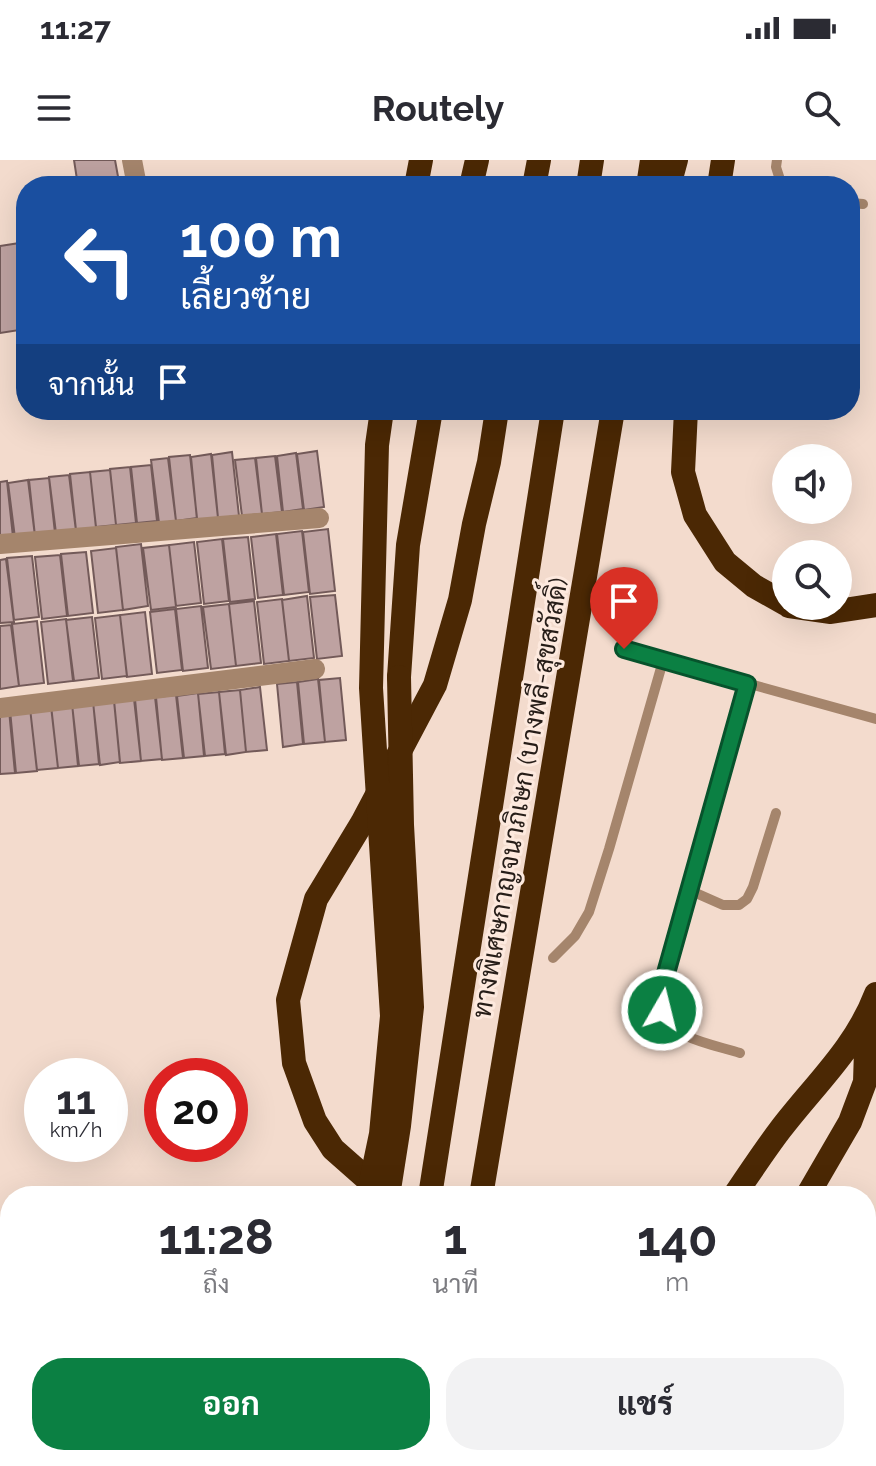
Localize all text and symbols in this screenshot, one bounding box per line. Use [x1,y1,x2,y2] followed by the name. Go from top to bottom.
[40,11,111,46] text: 11:27
[32,86,76,130] icon: menu
[800,86,844,130] icon: search
[372,87,504,129] text: Routely
[180,204,342,270] text: 100 m
[48,208,152,312] icon: left
[180,275,311,317] text: เลี้ยวซ้าย
[151,360,195,404] icon: arrive
[48,367,135,402] text: จากนั้น
[772,444,852,620] map controls
[772,444,852,524] button: sound
[772,540,852,620] button: search
[590,567,658,649] pin
[459,574,577,1021] street label: ทางพิเศษกาญจนาภิเษก (บางพลี-สุขสวัสดิ์)
[602,579,646,623] icon: arrive
[620,968,704,1052] position arrow
[144,1058,248,1162] speed limit sign: 20
[56,1076,96,1123] text: 11
[50,1118,102,1142] text: km/h
[158,1209,274,1265] text: 11:28
[444,1209,467,1265] text: 1
[637,1211,718,1267] text: 140
[665,1267,689,1297] text: m
[203,1269,230,1299] text: ถึง
[432,1269,479,1299] text: นาที
[32,1358,430,1450] button: ออก
[446,1358,844,1450] button: แชร์

